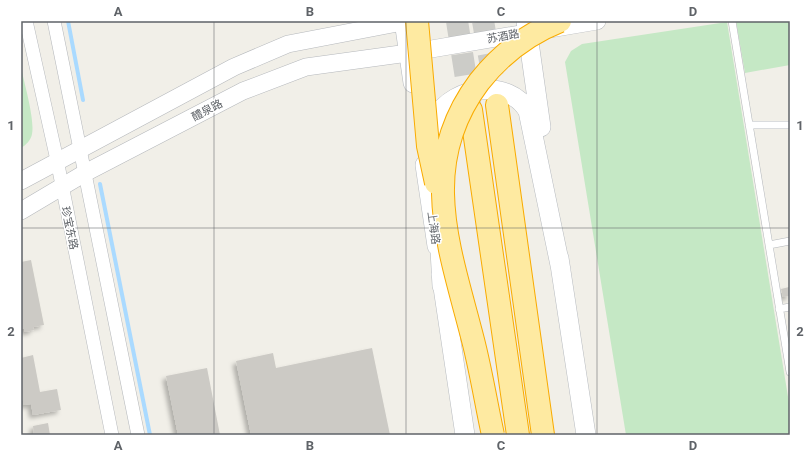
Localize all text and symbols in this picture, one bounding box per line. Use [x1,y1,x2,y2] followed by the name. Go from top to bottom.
[114,4,123,19] text: A
[306,4,314,19] text: B
[497,4,506,19] text: C
[689,4,697,19] text: D
[486,27,520,46] street label: 苏酒路
[190,97,225,124] street label: 醴泉路
[7,118,15,133] text: 1
[796,118,804,133] text: 1
[59,205,80,251] street label: 珍宝东路
[425,211,442,245] street label: 上海路
[7,324,15,339] text: 2
[796,324,804,339] text: 2
[114,438,123,453] text: A
[306,438,314,453] text: B
[497,438,506,453] text: C
[689,438,697,453] text: D

